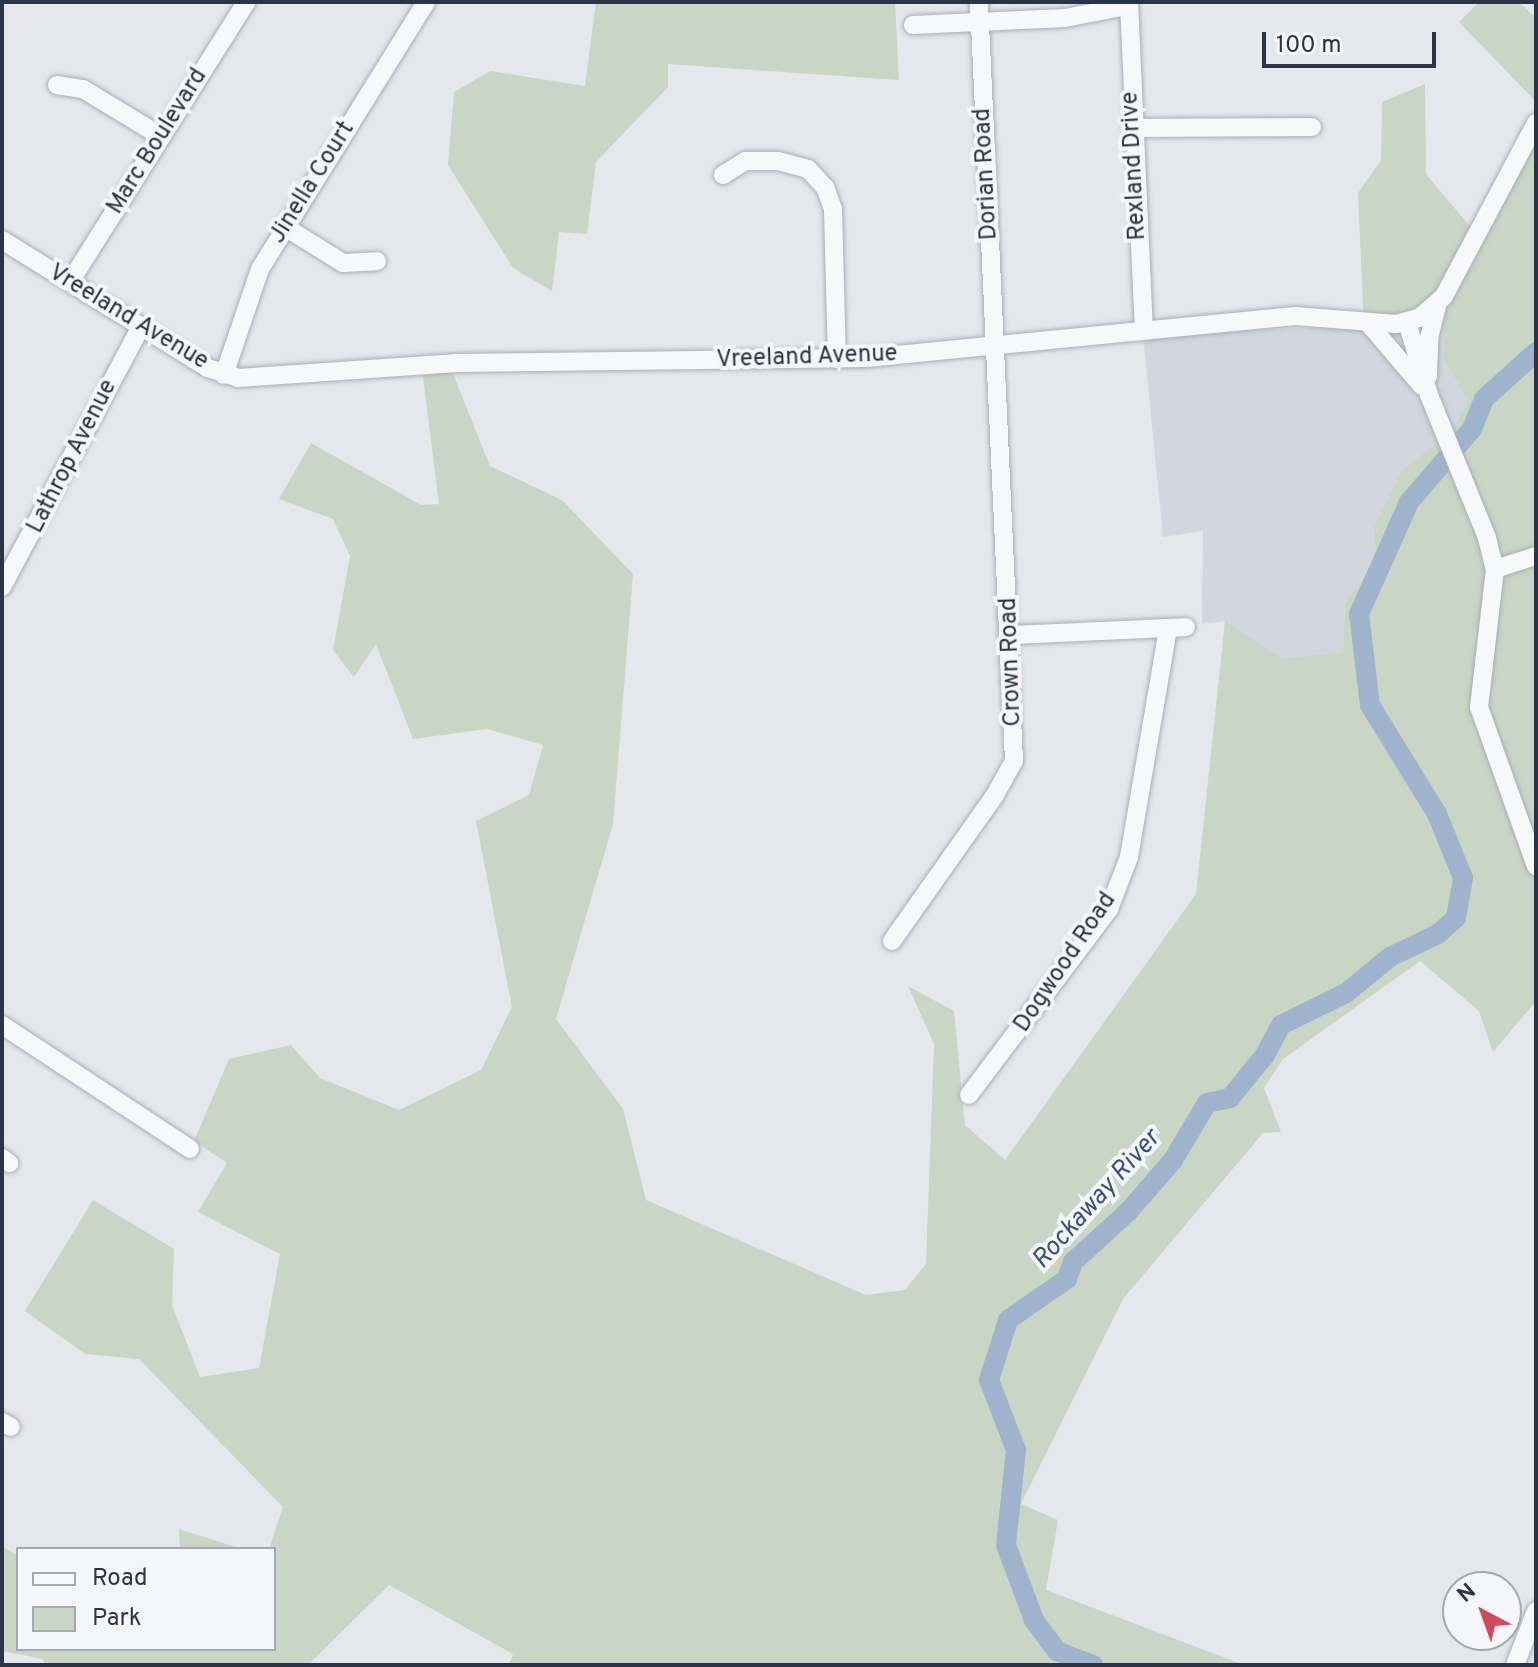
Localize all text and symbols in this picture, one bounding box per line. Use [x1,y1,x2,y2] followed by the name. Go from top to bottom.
[1266,16,1440,66] scale bar
[1276,31,1342,61] text: 100 m
[102,64,214,220] street label: Marc Boulevard
[1117,91,1153,241] street label: Rexland Drive
[969,107,1005,241] street label: Dorian Road
[264,117,362,249] street label: Jinella Court
[42,259,214,377] street label: Vreeland Avenue
[715,340,899,376] street label: Vreeland Avenue
[22,375,124,539] street label: Lathrop Avenue
[995,597,1029,727] street label: Crown Road
[1009,888,1123,1038] street label: Dogwood Road
[1026,1124,1168,1276] water label: Rockaway River
[16,1547,276,1651] legend
[92,1564,148,1594] text: Road
[1442,1571,1522,1651] north arrow
[1452,1579,1482,1609] text: N
[92,1604,142,1634] text: Park

